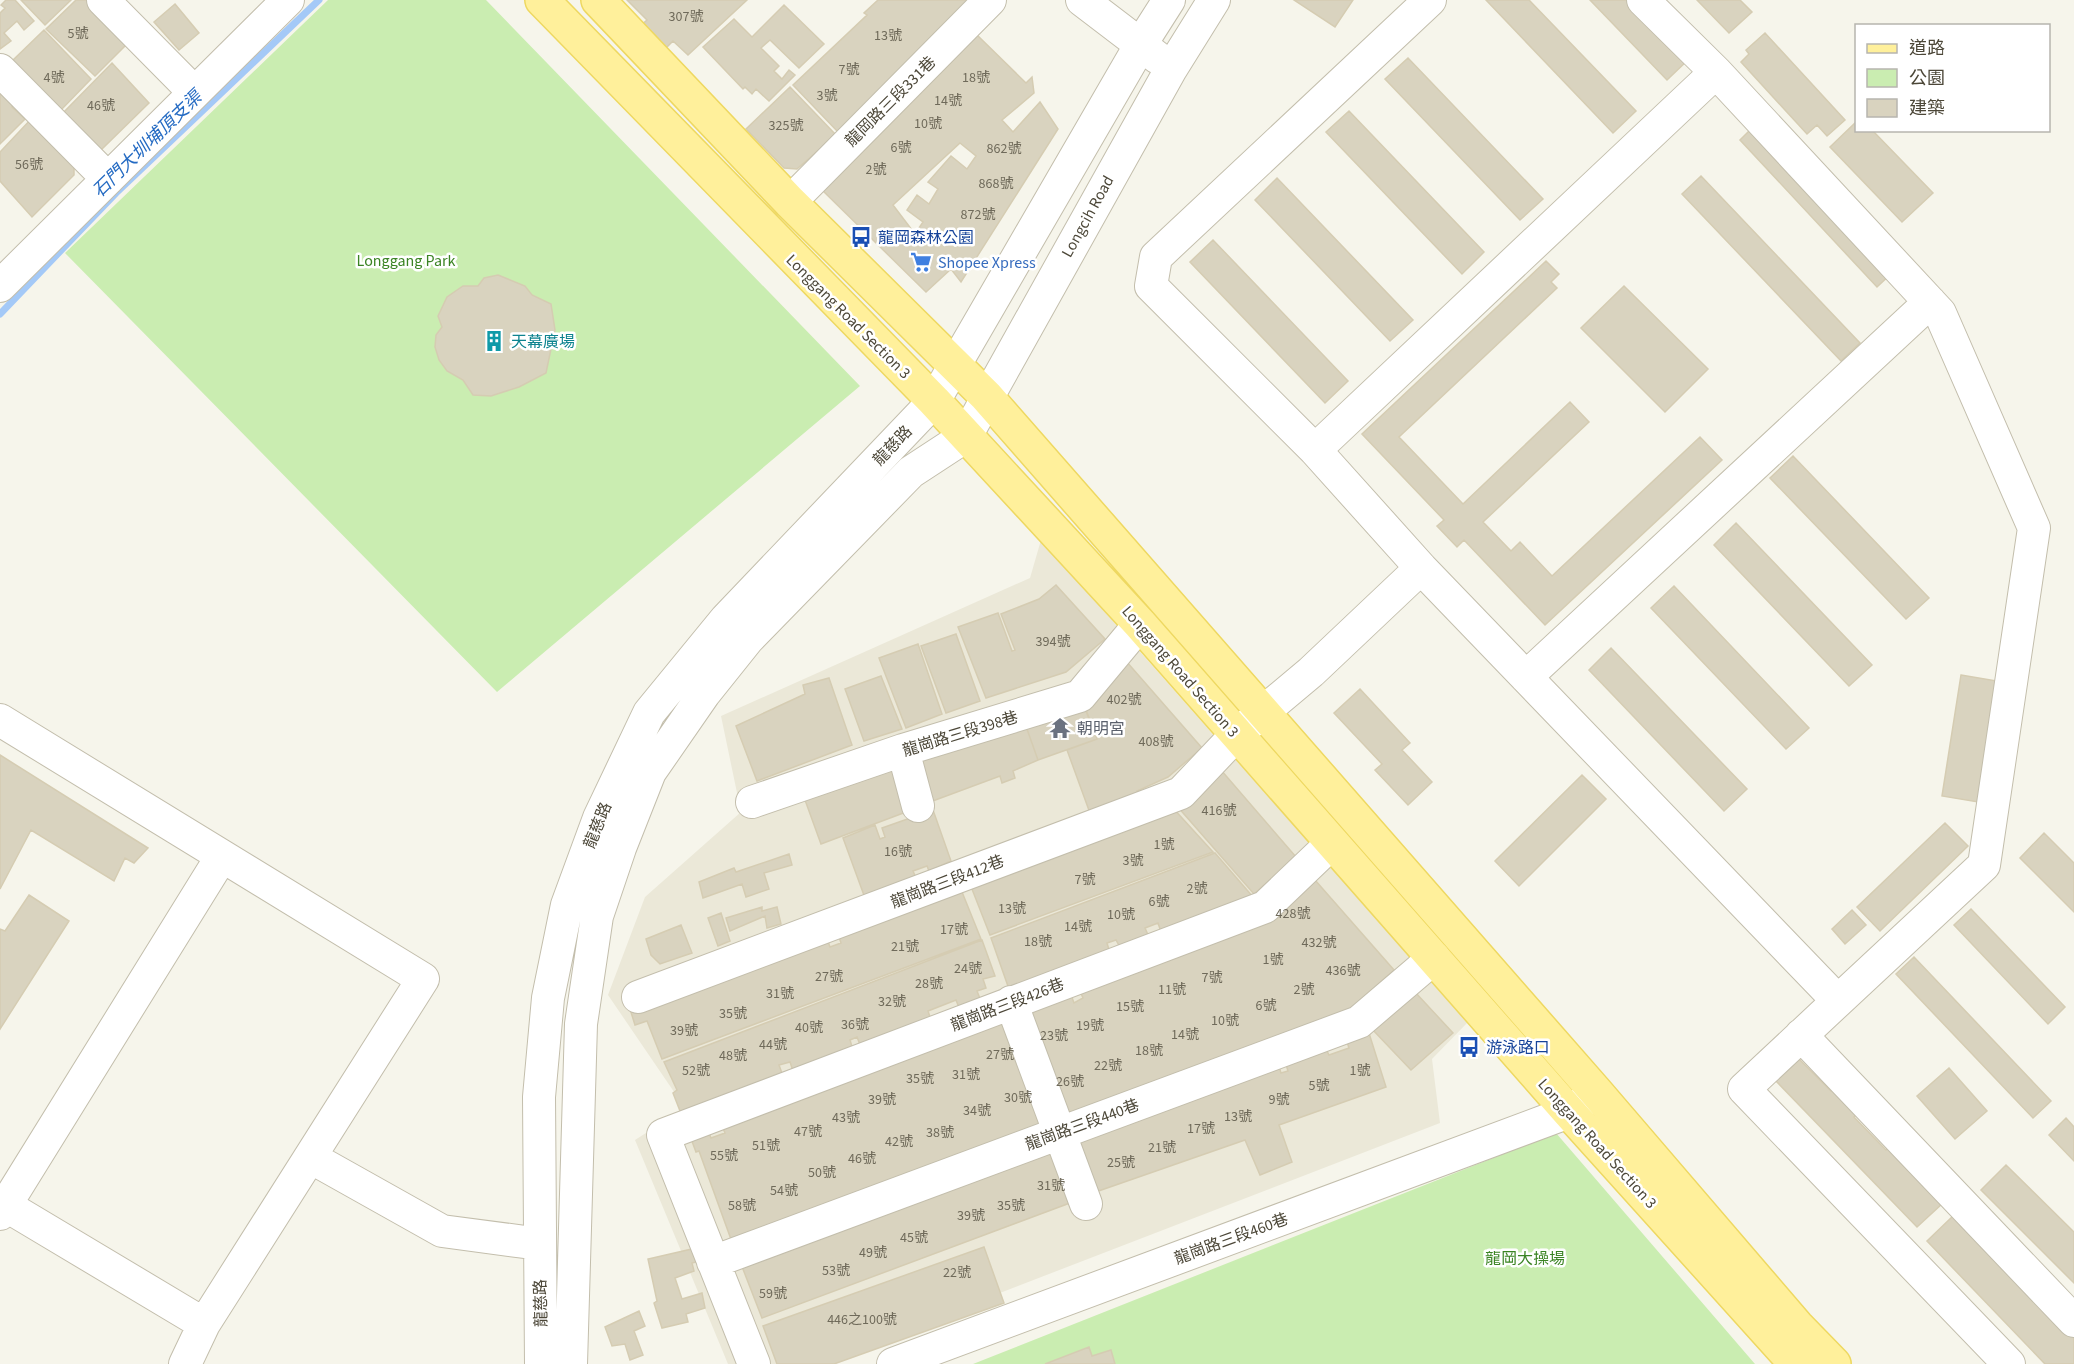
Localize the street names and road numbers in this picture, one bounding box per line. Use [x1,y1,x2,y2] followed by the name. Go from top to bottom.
[841,52,941,152] street label: 龍岡路三段331巷
[1056,172,1119,261] street label: Longcih Road
[781,250,916,384] street label: Longgang Road Section 3
[868,421,917,471] street label: 龍慈路
[1117,601,1244,742] street label: Longgang Road Section 3
[900,706,1021,762] street label: 龍崗路三段398巷
[579,799,617,852] street label: 龍慈路
[887,850,1007,914] street label: 龍崗路三段412巷
[947,973,1067,1037] street label: 龍崗路三段426巷
[1533,1074,1662,1213] street label: Longgang Road Section 3
[1022,1094,1142,1156] street label: 龍崗路三段440巷
[1171,1208,1291,1270] street label: 龍崗路三段460巷
[530,1279,552,1327] street label: 龍慈路

